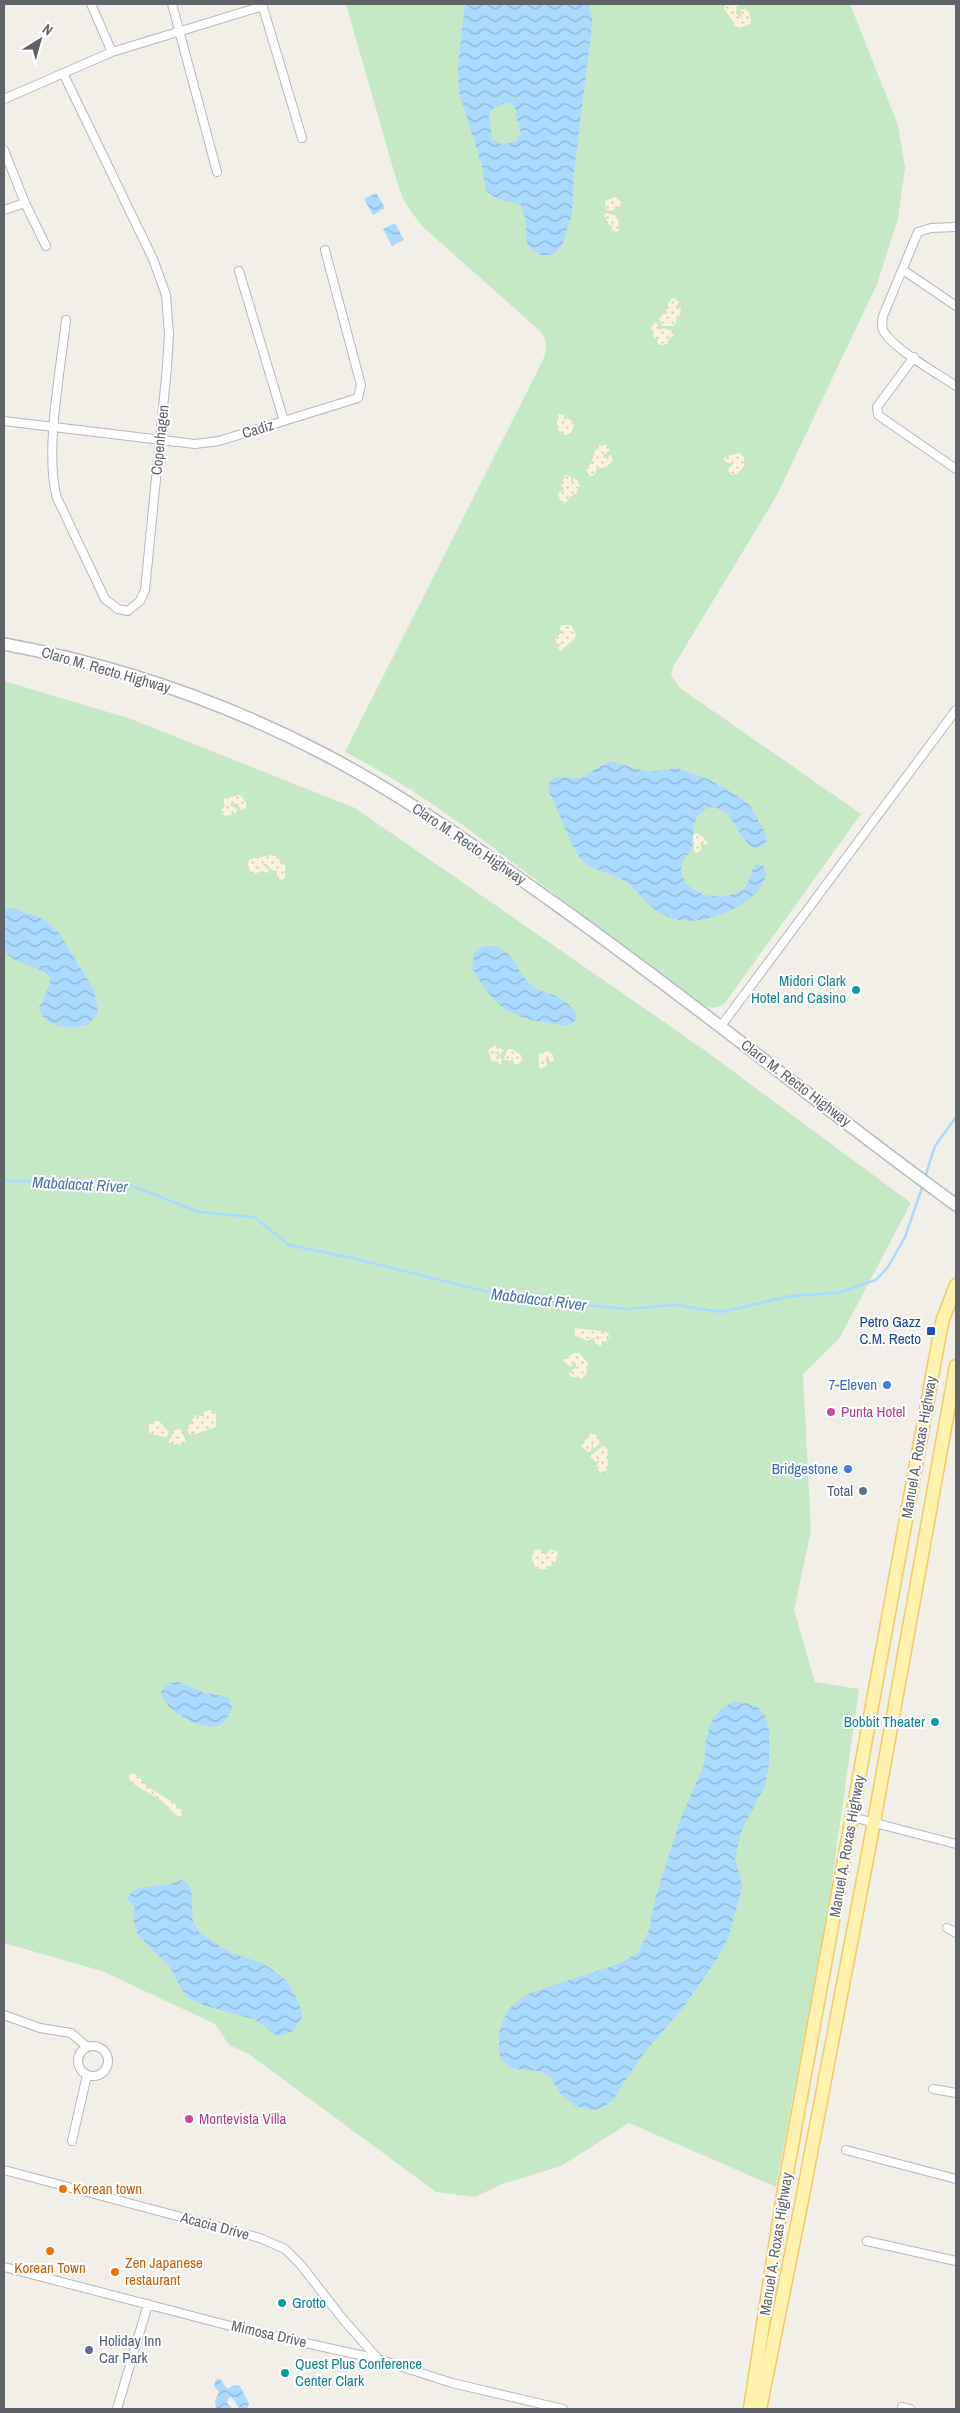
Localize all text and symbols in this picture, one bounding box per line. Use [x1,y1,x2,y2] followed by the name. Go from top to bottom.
[15,15,65,65] north arrow
[39,20,57,39] text: N
[145,404,174,476] street label: Copenhagen
[239,414,276,443] street label: Cadiz
[39,641,174,698] street label: Claro M. Recto Highway
[408,798,531,890] street label: Claro M. Recto Highway
[751,970,847,1008] place label: Midori Clark Hotel and Casino
[850,984,862,996] marker: Midori Clark Hotel and Casino
[737,1034,857,1132] street label: Claro M. Recto Highway
[32,1171,129,1198] water label: Mabalacat River
[490,1282,588,1316] water label: Mabalacat River
[859,1311,921,1349] place label: Petro Gazz C.M. Recto
[925,1325,937,1337] marker: Petro Gazz C.M. Recto
[896,1373,942,1520] street label: Manuel A. Roxas Highway
[828,1374,877,1395] place label: 7-Eleven
[881,1379,893,1391] marker: 7-Eleven
[841,1401,905,1422] place label: Punta Hotel
[825,1406,837,1418] marker: Punta Hotel
[772,1458,838,1479] place label: Bridgestone
[842,1463,854,1475] marker: Bridgestone
[827,1480,853,1501] place label: Total
[857,1485,869,1497] marker: Total
[844,1711,925,1732] place label: Bobbit Theater
[929,1716,941,1728] marker: Bobbit Theater
[824,1772,870,1919] street label: Manuel A. Roxas Highway
[199,2108,286,2129] place label: Montevista Villa
[183,2113,195,2125] marker: Montevista Villa
[754,2170,797,2317] street label: Manuel A. Roxas Highway
[73,2178,142,2199] place label: Korean town
[57,2183,69,2195] marker: Korean town
[177,2206,252,2245] street label: Acacia Drive
[44,2245,56,2257] marker: Korean Town
[125,2252,203,2290] place label: Zen Japanese restaurant
[14,2257,86,2278] place label: Korean Town
[109,2266,121,2278] marker: Zen Japanese restaurant
[292,2292,326,2313] place label: Grotto
[276,2297,288,2309] marker: Grotto
[229,2315,309,2352] street label: Mimosa Drive
[99,2330,161,2368] place label: Holiday Inn Car Park
[83,2344,95,2356] marker: Holiday Inn Car Park
[295,2353,422,2391] place label: Quest Plus Conference Center Clark
[279,2367,291,2379] marker: Quest Plus Conference Center Clark

